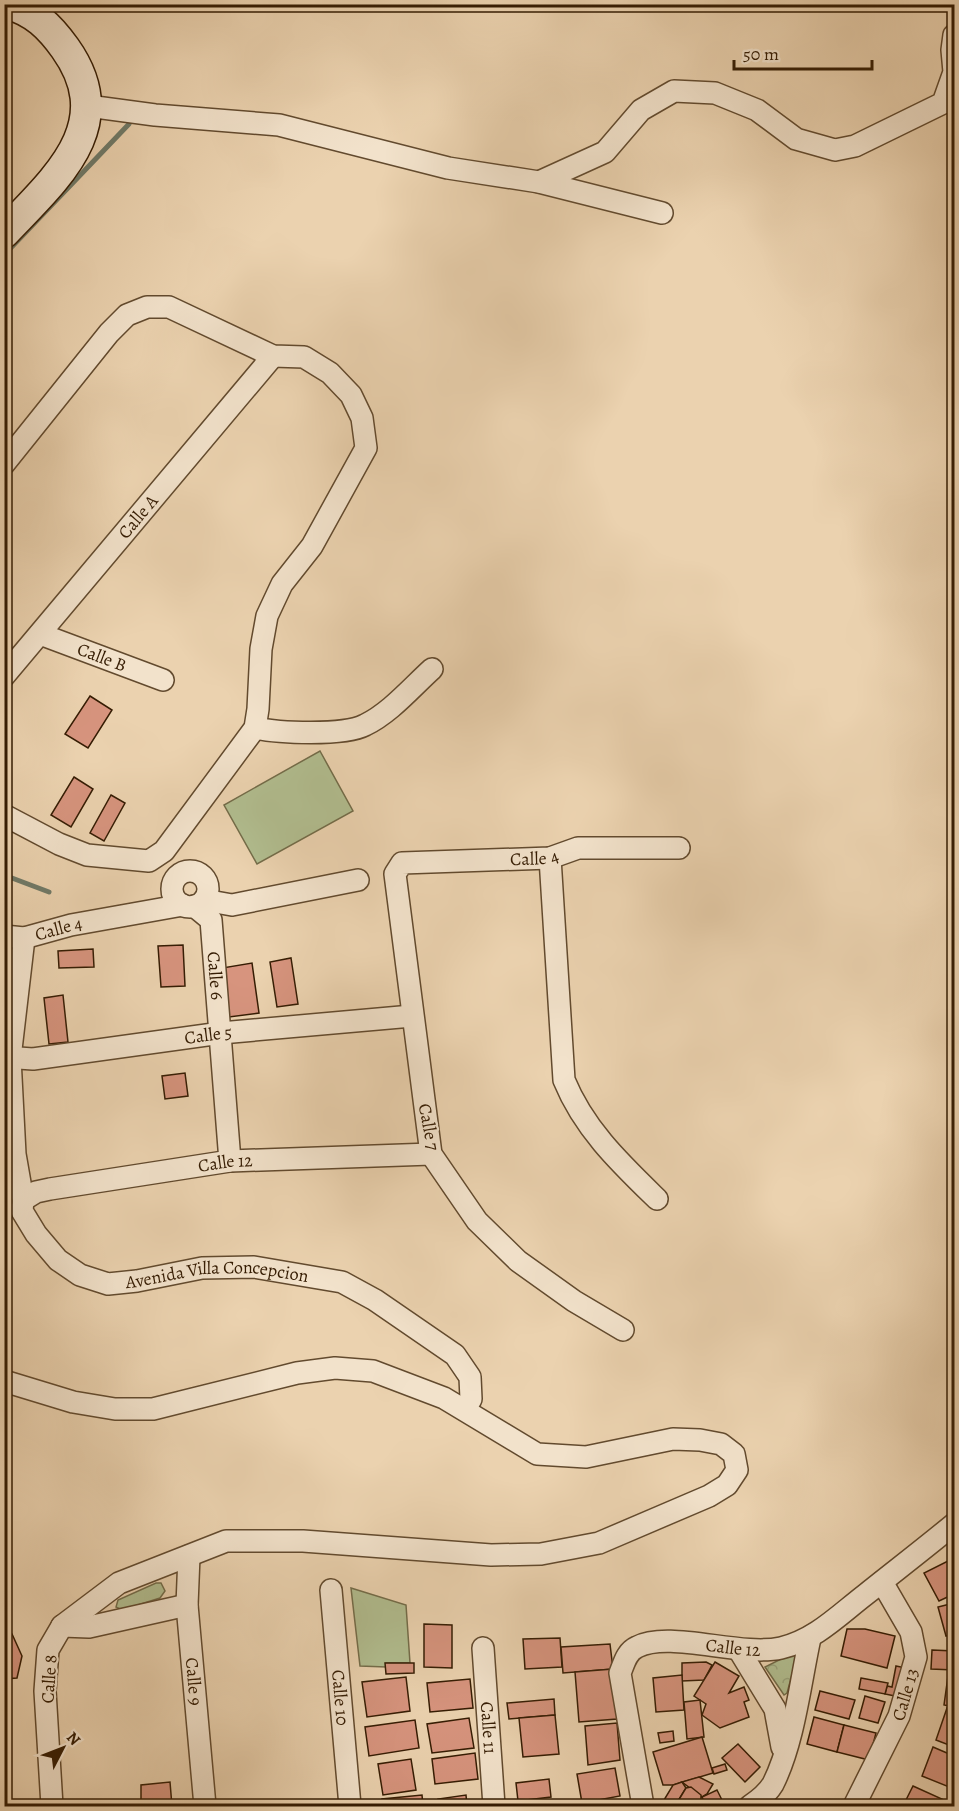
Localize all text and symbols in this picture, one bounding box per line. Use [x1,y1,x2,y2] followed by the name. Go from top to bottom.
[734,33,872,71] scale bar
[743,42,779,66] text: 50 m
[112,489,164,544] street label: Calle A
[74,637,130,677] street label: Calle B
[510,844,562,871] street label: Calle 4
[32,911,84,946] street label: Calle 4
[202,951,229,1001] street label: Calle 6
[183,1020,233,1050] street label: Calle 5
[413,1101,445,1153] street label: Calle 7
[196,1148,254,1178] street label: Calle 12
[123,1255,311,1294] street label: Avenida Villa Concepcion
[704,1633,761,1662] street label: Calle 12
[35,1654,63,1704] street label: Calle 8
[180,1657,208,1707] street label: Calle 9
[886,1665,924,1724] street label: Calle 13
[326,1669,355,1726] street label: Calle 10
[475,1701,502,1755] street label: Calle 11
[33,1718,93,1778] north arrow
[61,1727,86,1751] text: N

